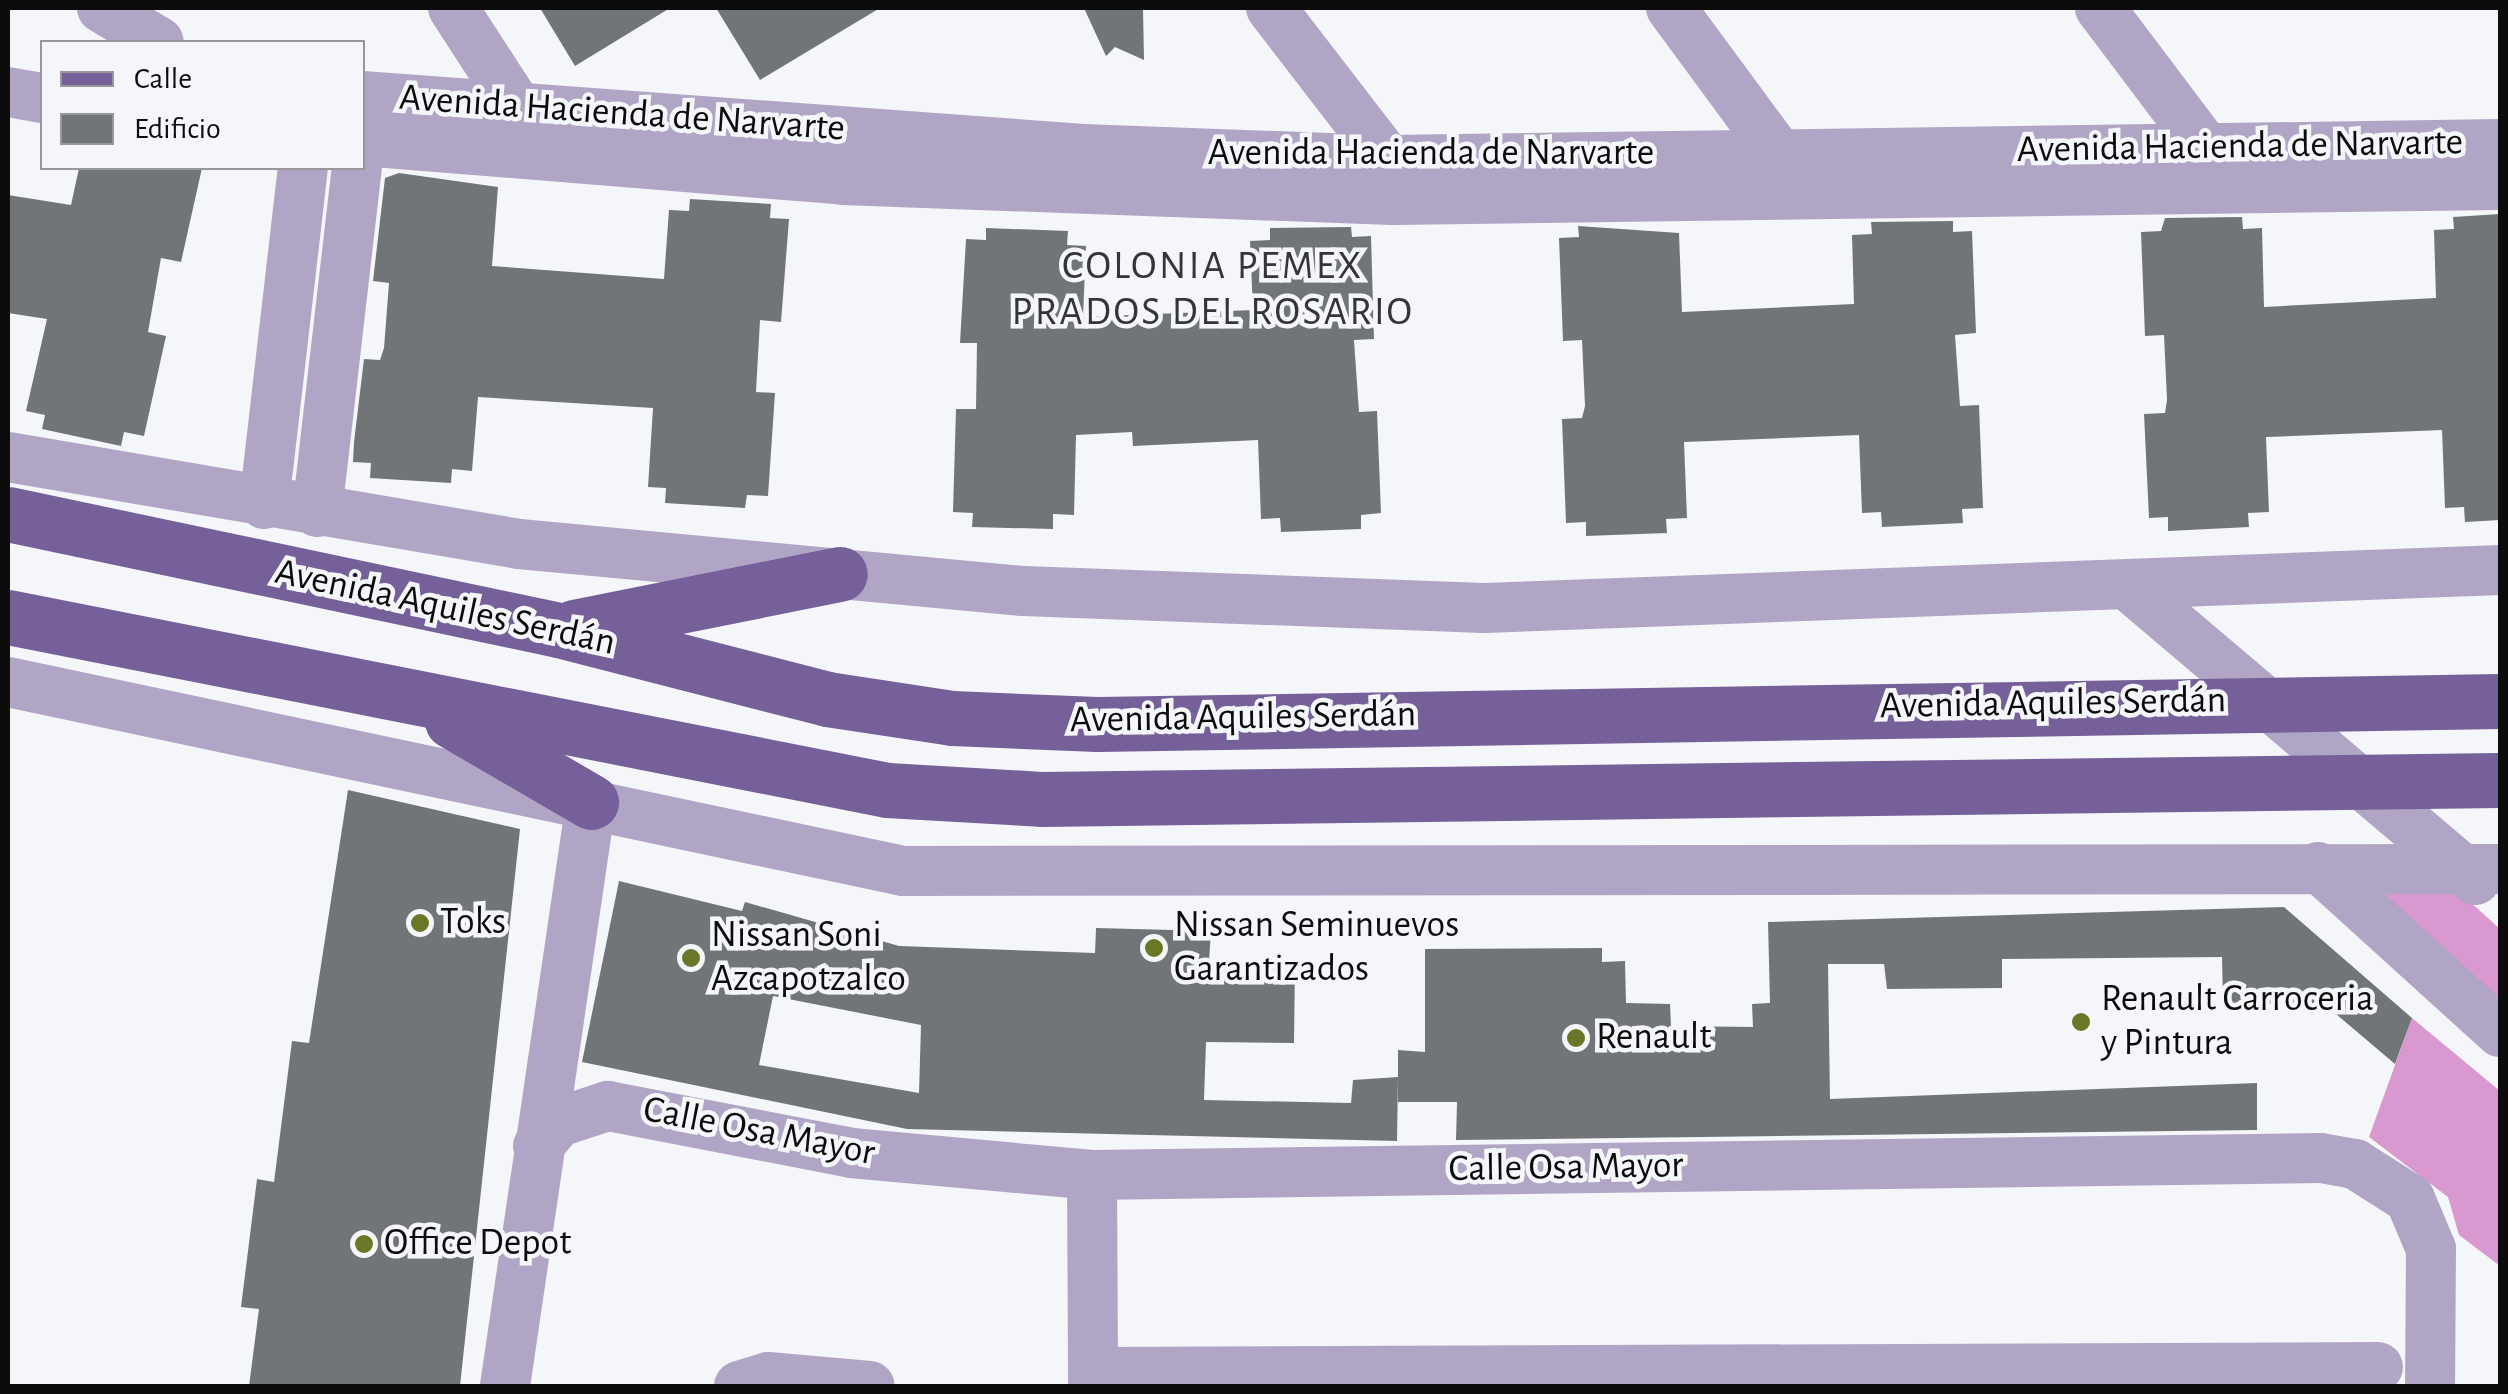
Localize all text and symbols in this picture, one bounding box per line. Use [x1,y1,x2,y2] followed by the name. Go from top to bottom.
[40,40,365,170] legend
[134,64,192,94] text: Calle
[398,76,846,152] street label: Avenida Hacienda de Narvarte
[134,114,221,144] text: Edificio
[2016,120,2464,174] street label: Avenida Hacienda de Narvarte
[1208,131,1654,177] street label: Avenida Hacienda de Narvarte
[1011,242,1415,336] district label: COLONIA PEMEX PRADOS DEL ROSARIO
[271,550,619,666] street label: Avenida Aquiles Serdán
[1879,678,2227,730] street label: Avenida Aquiles Serdán
[1069,692,1417,744] street label: Avenida Aquiles Serdán
[440,900,506,946] place label: Toks
[1174,903,1459,992] place label: Nissan Seminuevos Garantizados
[409,912,431,934] marker: Toks
[711,913,906,1002] place label: Nissan Soni Azcapotzalco
[1143,937,1165,959] marker: Nissan Seminuevos Garantizados
[680,947,702,969] marker: Nissan Soni Azcapotzalco
[2101,977,2374,1066] place label: Renault Carroceria y Pintura
[2070,1011,2092,1033] marker: Renault Carroceria y Pintura
[1596,1015,1711,1061] place label: Renault
[1565,1027,1587,1049] marker: Renault
[639,1087,879,1177] street label: Calle Osa Mayor
[1448,1143,1684,1193] street label: Calle Osa Mayor
[384,1221,571,1267] place label: Office Depot
[353,1233,375,1255] marker: Office Depot

